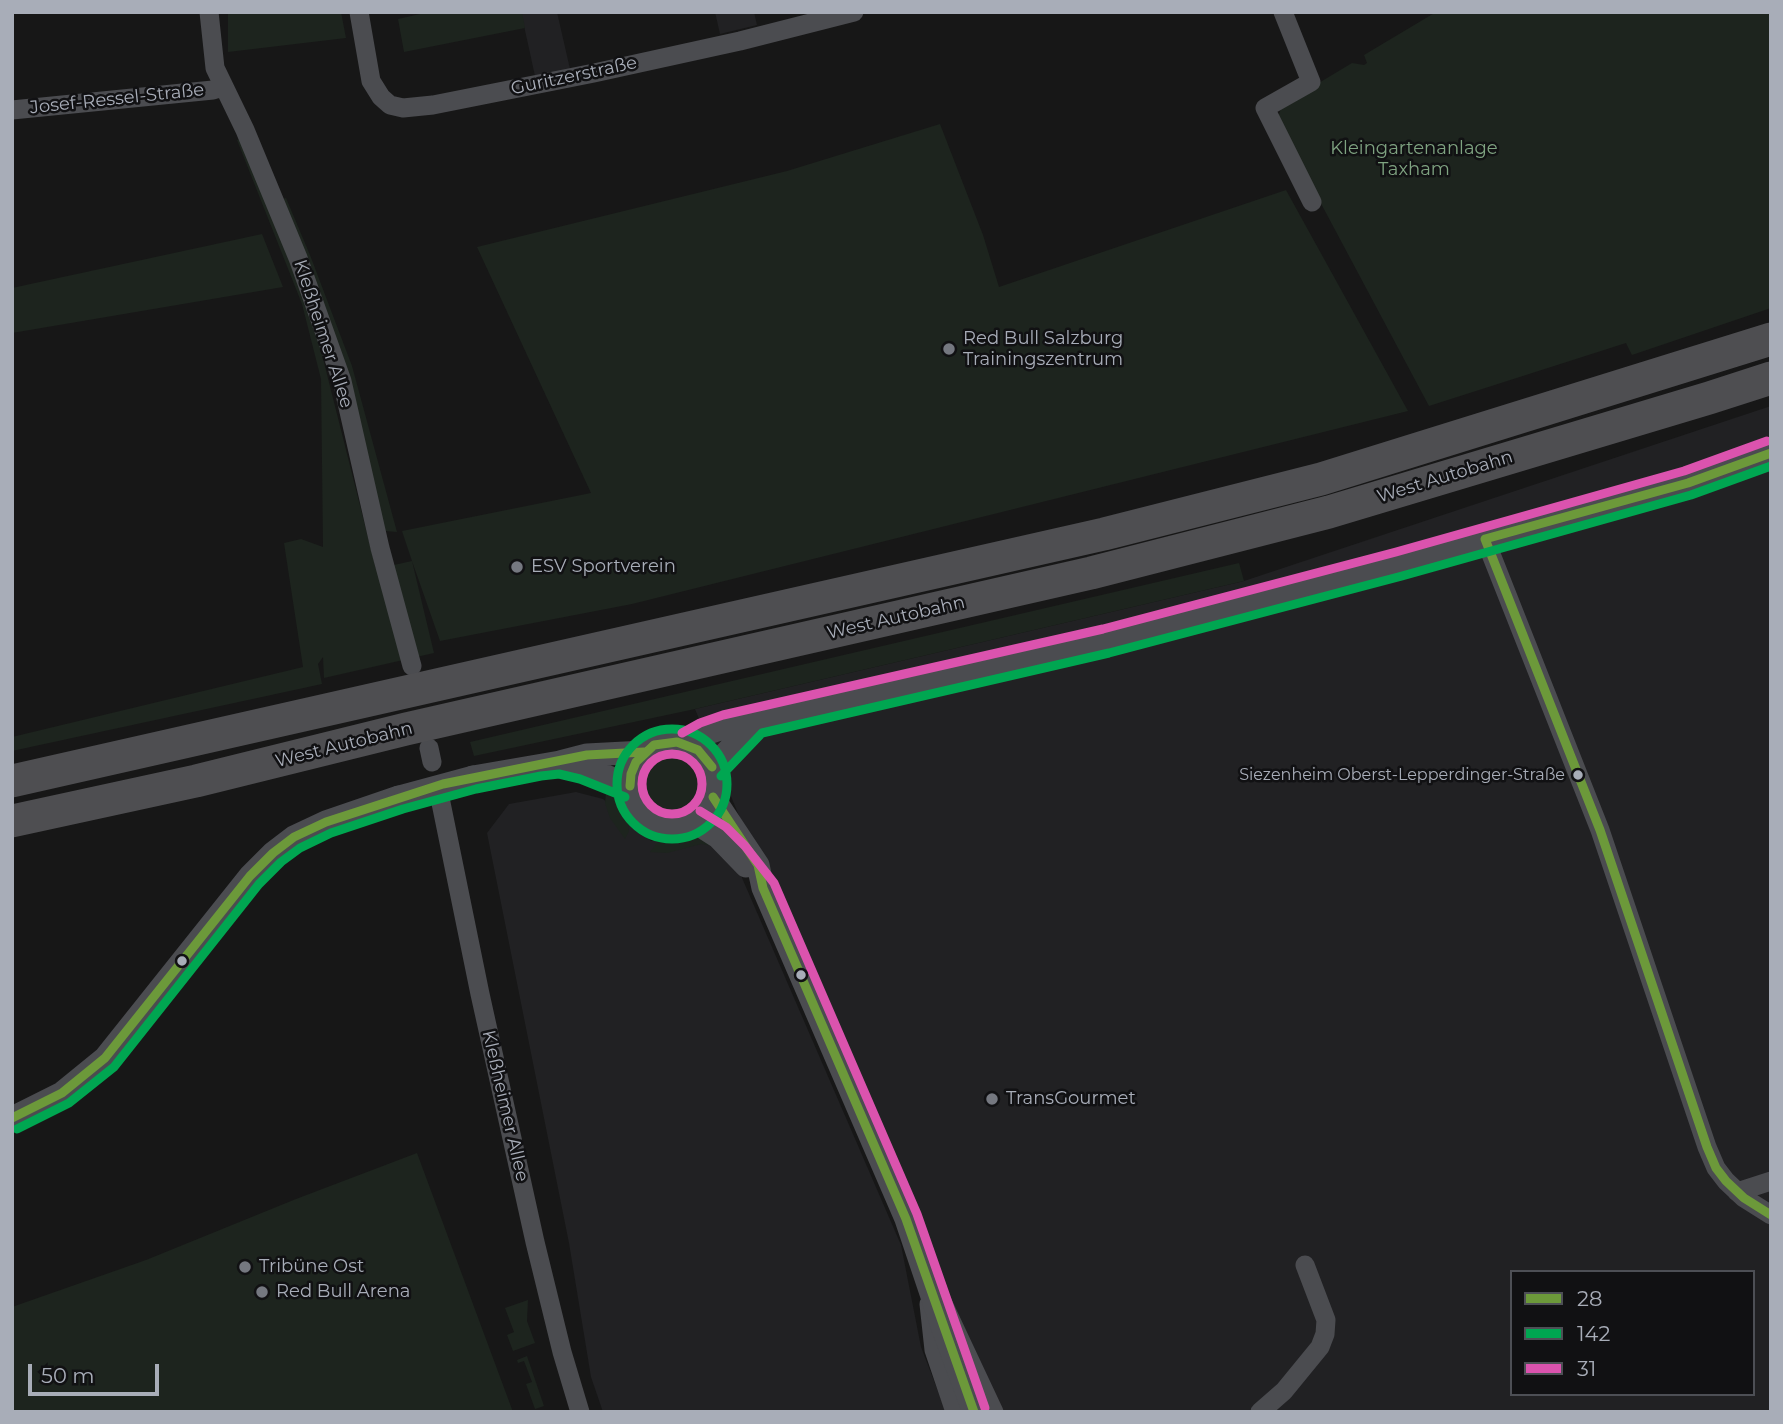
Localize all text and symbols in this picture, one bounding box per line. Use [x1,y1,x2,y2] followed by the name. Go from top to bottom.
[509,52,639,100] street label: Guritzerstraße
[29,79,205,119] street label: Josef-Ressel-Straße
[1330,138,1498,180] park label: Kleingartenanlage Taxham
[289,257,357,411] street label: Kleßheimer Allee
[963,328,1123,370] place label: Red Bull Salzburg Trainingszentrum
[941,341,957,357] marker: Red Bull Salzburg Trainingszentrum
[1374,446,1516,508] street label: West Autobahn
[531,556,676,578] place label: ESV Sportverein
[509,559,525,575] marker: ESV Sportverein
[825,592,967,644] street label: West Autobahn
[273,717,415,773] street label: West Autobahn
[1239,765,1565,785] place label: Siezenheim Oberst-Lepperdinger-Straße
[1571,768,1585,782] marker: Siezenheim Oberst-Lepperdinger-Straße
[175,954,189,968] unlabelled marker
[794,968,808,982] unlabelled marker
[477,1028,533,1184] street label: Kleßheimer Allee
[1006,1088,1136,1110] place label: TransGourmet
[984,1091,1000,1107] marker: TransGourmet
[259,1256,364,1278] place label: Tribüne Ost
[237,1259,253,1275] marker: Tribüne Ost
[1510,1270,1755,1396] legend
[276,1281,410,1303] place label: Red Bull Arena
[254,1284,270,1300] marker: Red Bull Arena
[1577,1286,1602,1311] text: 28
[1577,1321,1610,1346] text: 142
[32,1350,163,1394] scale bar
[1577,1356,1596,1381] text: 31
[41,1363,95,1388] text: 50 m

